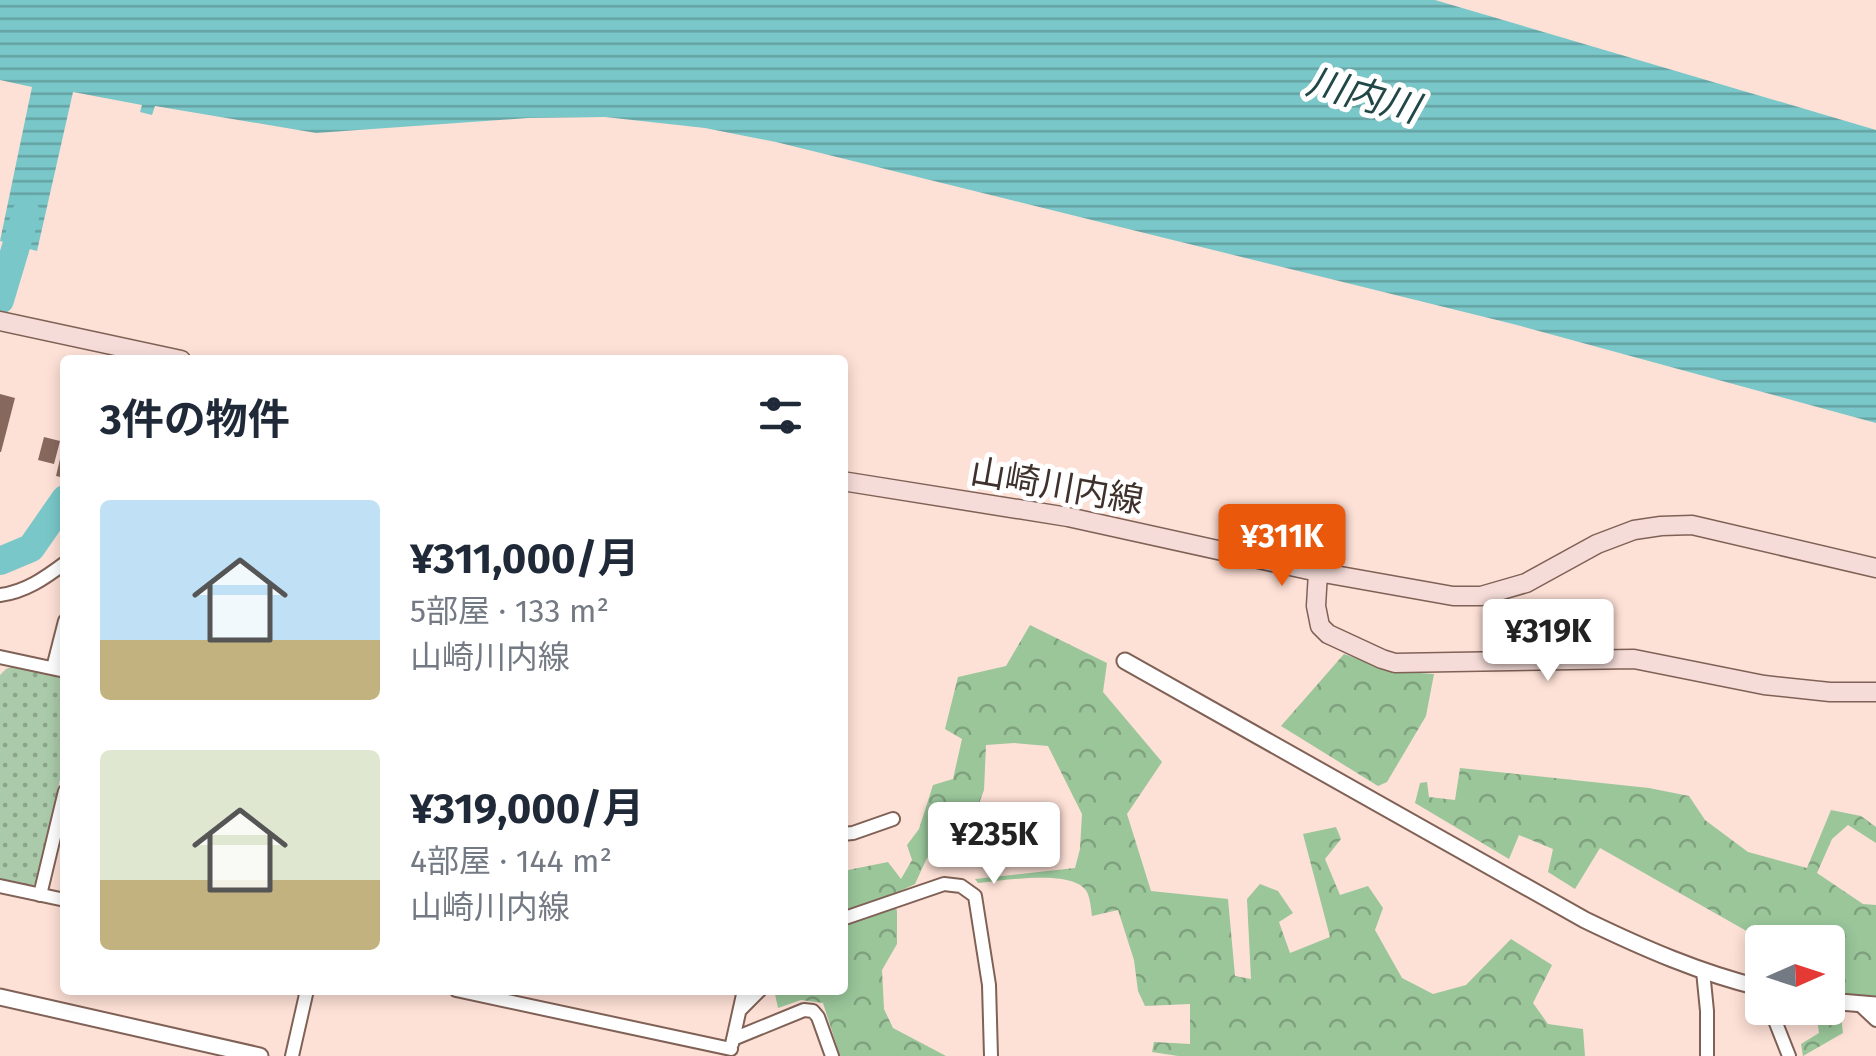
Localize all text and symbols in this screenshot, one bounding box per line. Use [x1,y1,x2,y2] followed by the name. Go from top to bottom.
[1302,58,1428,133] water label: 川内川
[753,388,808,443] icon: filters
[100,395,290,445] text: 3件の物件
[967,450,1147,522] street label: 山崎川内線
[1212,504,1352,589] pin: ¥311K
[1240,517,1324,555] text: ¥311K
[410,534,639,584] text: ¥311,000/月
[180,540,300,660] icon: home
[410,592,609,630] text: 5部屋 · 133 m²
[1478,599,1618,684] pin: ¥319K
[1505,612,1591,650] text: ¥319K
[410,638,570,676] text: 山崎川内線
[410,784,644,834] text: ¥319,000/月
[180,790,300,910] icon: home
[924,802,1064,887] pin: ¥235K
[950,815,1038,853] text: ¥235K
[410,842,612,880] text: 4部屋 · 144 m²
[410,888,570,926] text: 山崎川内線
[1745,925,1845,1025] north arrow
[1745,925,1845,1025] map controls

